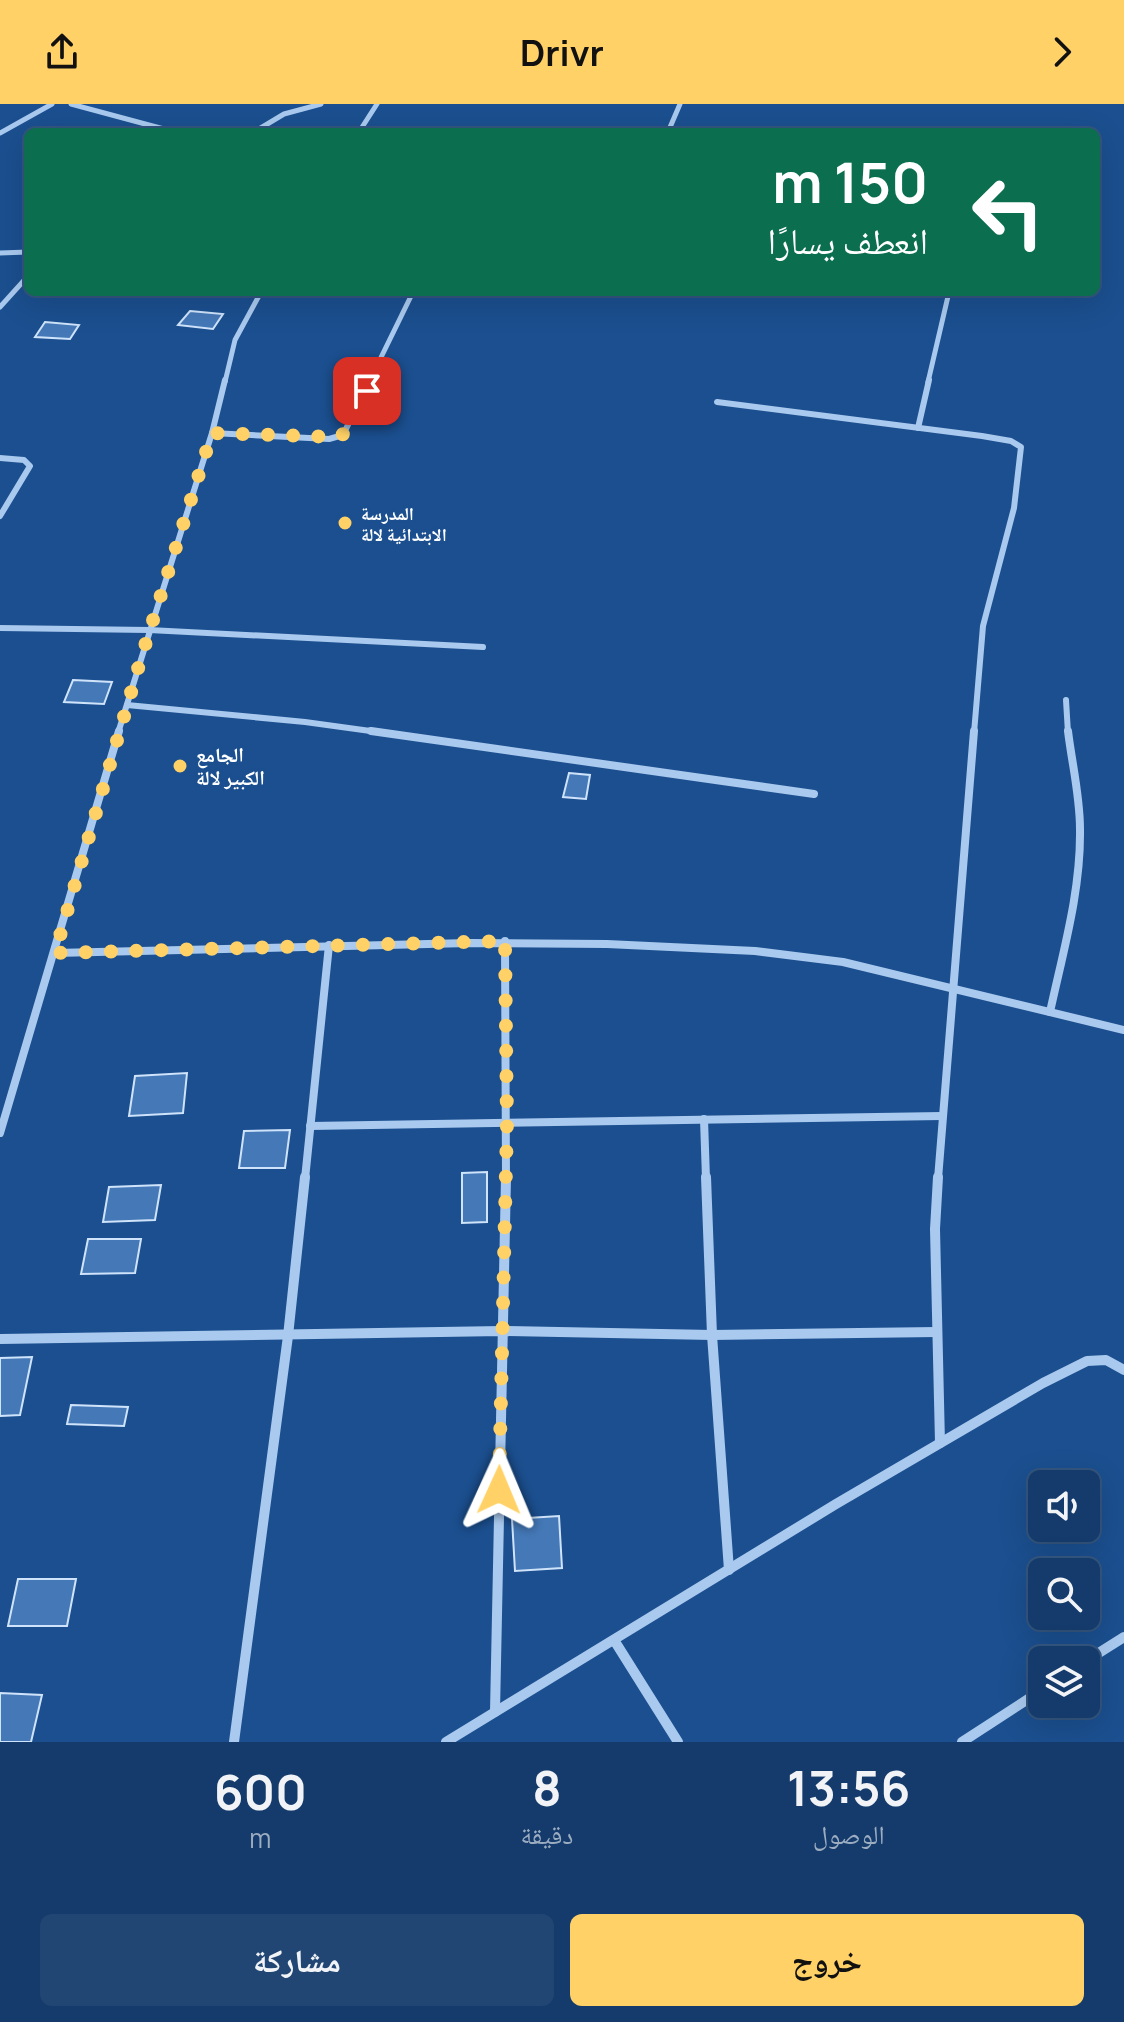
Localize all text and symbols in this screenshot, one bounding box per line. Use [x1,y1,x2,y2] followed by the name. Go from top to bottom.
[520,28,604,77] text: Drivr
[40,30,84,74] icon: share
[1040,30,1084,74] icon: forward
[772,143,928,220] text: 150 m
[956,160,1060,264] icon: left
[768,216,928,265] text: انعطف يسارًا
[333,357,401,425] pin
[345,369,389,413] icon: arrive
[361,501,447,546] place label: المدرسة الابتدائية لالة
[336,514,354,532] marker: المدرسة الابتدائية لالة
[196,741,265,791] place label: الجامع الكبير لالة
[171,757,189,775] marker: الجامع الكبير لالة
[457,1448,541,1532] position arrow
[1028,1470,1100,1718] map controls
[1028,1470,1100,1542] button: sound
[1028,1558,1100,1630] button: search
[1028,1646,1100,1718] button: layers
[532,1755,562,1820] text: 8
[787,1755,910,1820] text: 13:56
[214,1759,307,1824] text: 600
[520,1816,573,1852] text: دقيقة
[813,1816,885,1852] text: الوصول
[249,1820,271,1856] text: m
[40,1914,554,2006] button: مشاركة
[570,1914,1084,2006] button: خروج

